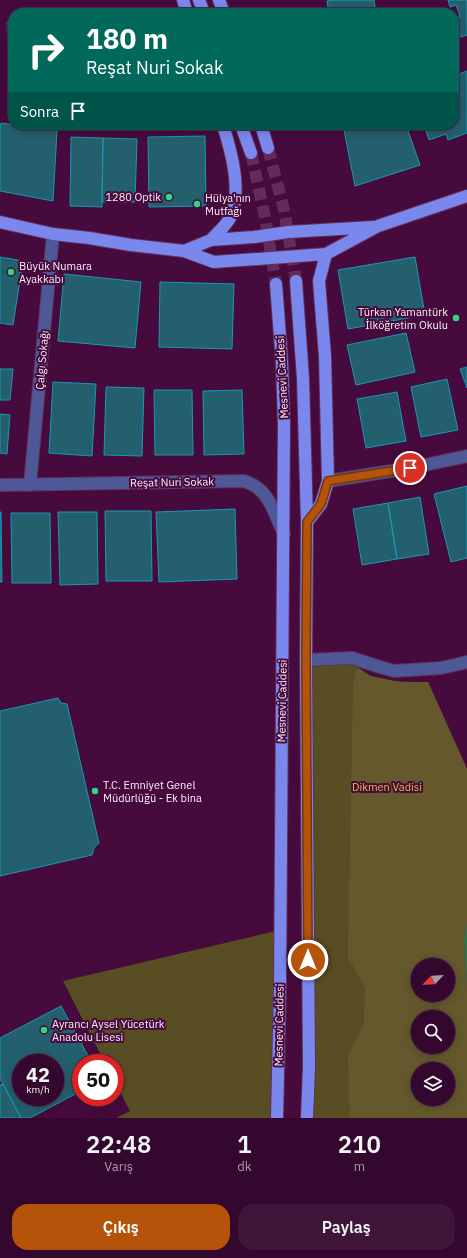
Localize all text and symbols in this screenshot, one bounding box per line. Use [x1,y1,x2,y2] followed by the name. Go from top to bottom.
[86,20,168,57] text: 180 m
[20,24,72,76] icon: right
[86,56,223,79] text: Reşat Nuri Sokak
[67,100,89,122] icon: arrive
[20,102,59,121] text: Sonra
[105,190,161,204] place label: 1280 Optik
[205,191,251,218] place label: Hülya'nın Mutfağı
[164,192,174,202] marker: 1280 Optik
[192,199,202,209] marker: Hülya'nın Mutfağı
[19,259,92,286] place label: Büyük Numara Ayakkabı
[6,267,16,277] marker: Büyük Numara Ayakkabı
[358,305,448,332] place label: Türkan Yamantürk İlköğretim Okulu
[451,313,461,323] marker: Türkan Yamantürk İlköğretim Okulu
[32,330,52,390] street label: Çalgı Sokağı
[273,335,291,419] street label: Mesnevi Caddesi
[393,451,427,485] pin
[399,457,421,479] icon: arrive
[130,474,214,490] street label: Reşat Nuri Sokak
[274,659,290,743] street label: Mesnevi Caddesi
[103,778,202,805] place label: T.C. Emniyet Genel Müdürlüğü - Ek bina
[352,780,422,794] park label: Dikmen Vadisi
[90,786,100,796] marker: T.C. Emniyet Genel Müdürlüğü - Ek bina
[287,939,329,981] position arrow
[411,958,455,1002] north arrow
[411,958,455,1106] map controls
[271,983,287,1067] street label: Mesnevi Caddesi
[411,1010,455,1054] button: search
[52,1017,165,1044] place label: Ayrancı Aysel Yücetürk Anadolu Lisesi
[39,1025,49,1035] marker: Ayrancı Aysel Yücetürk Anadolu Lisesi
[72,1054,124,1106] speed limit sign: 50
[26,1061,50,1088] text: 42
[411,1062,455,1106] button: layers
[26,1083,50,1096] text: km/h
[86,1128,151,1160] text: 22:48
[237,1128,252,1160] text: 1
[338,1128,381,1160] text: 210
[104,1158,133,1175] text: Varış
[237,1158,252,1175] text: dk
[354,1158,365,1175] text: m
[12,1204,230,1250] button: Çıkış
[238,1204,455,1250] button: Paylaş

